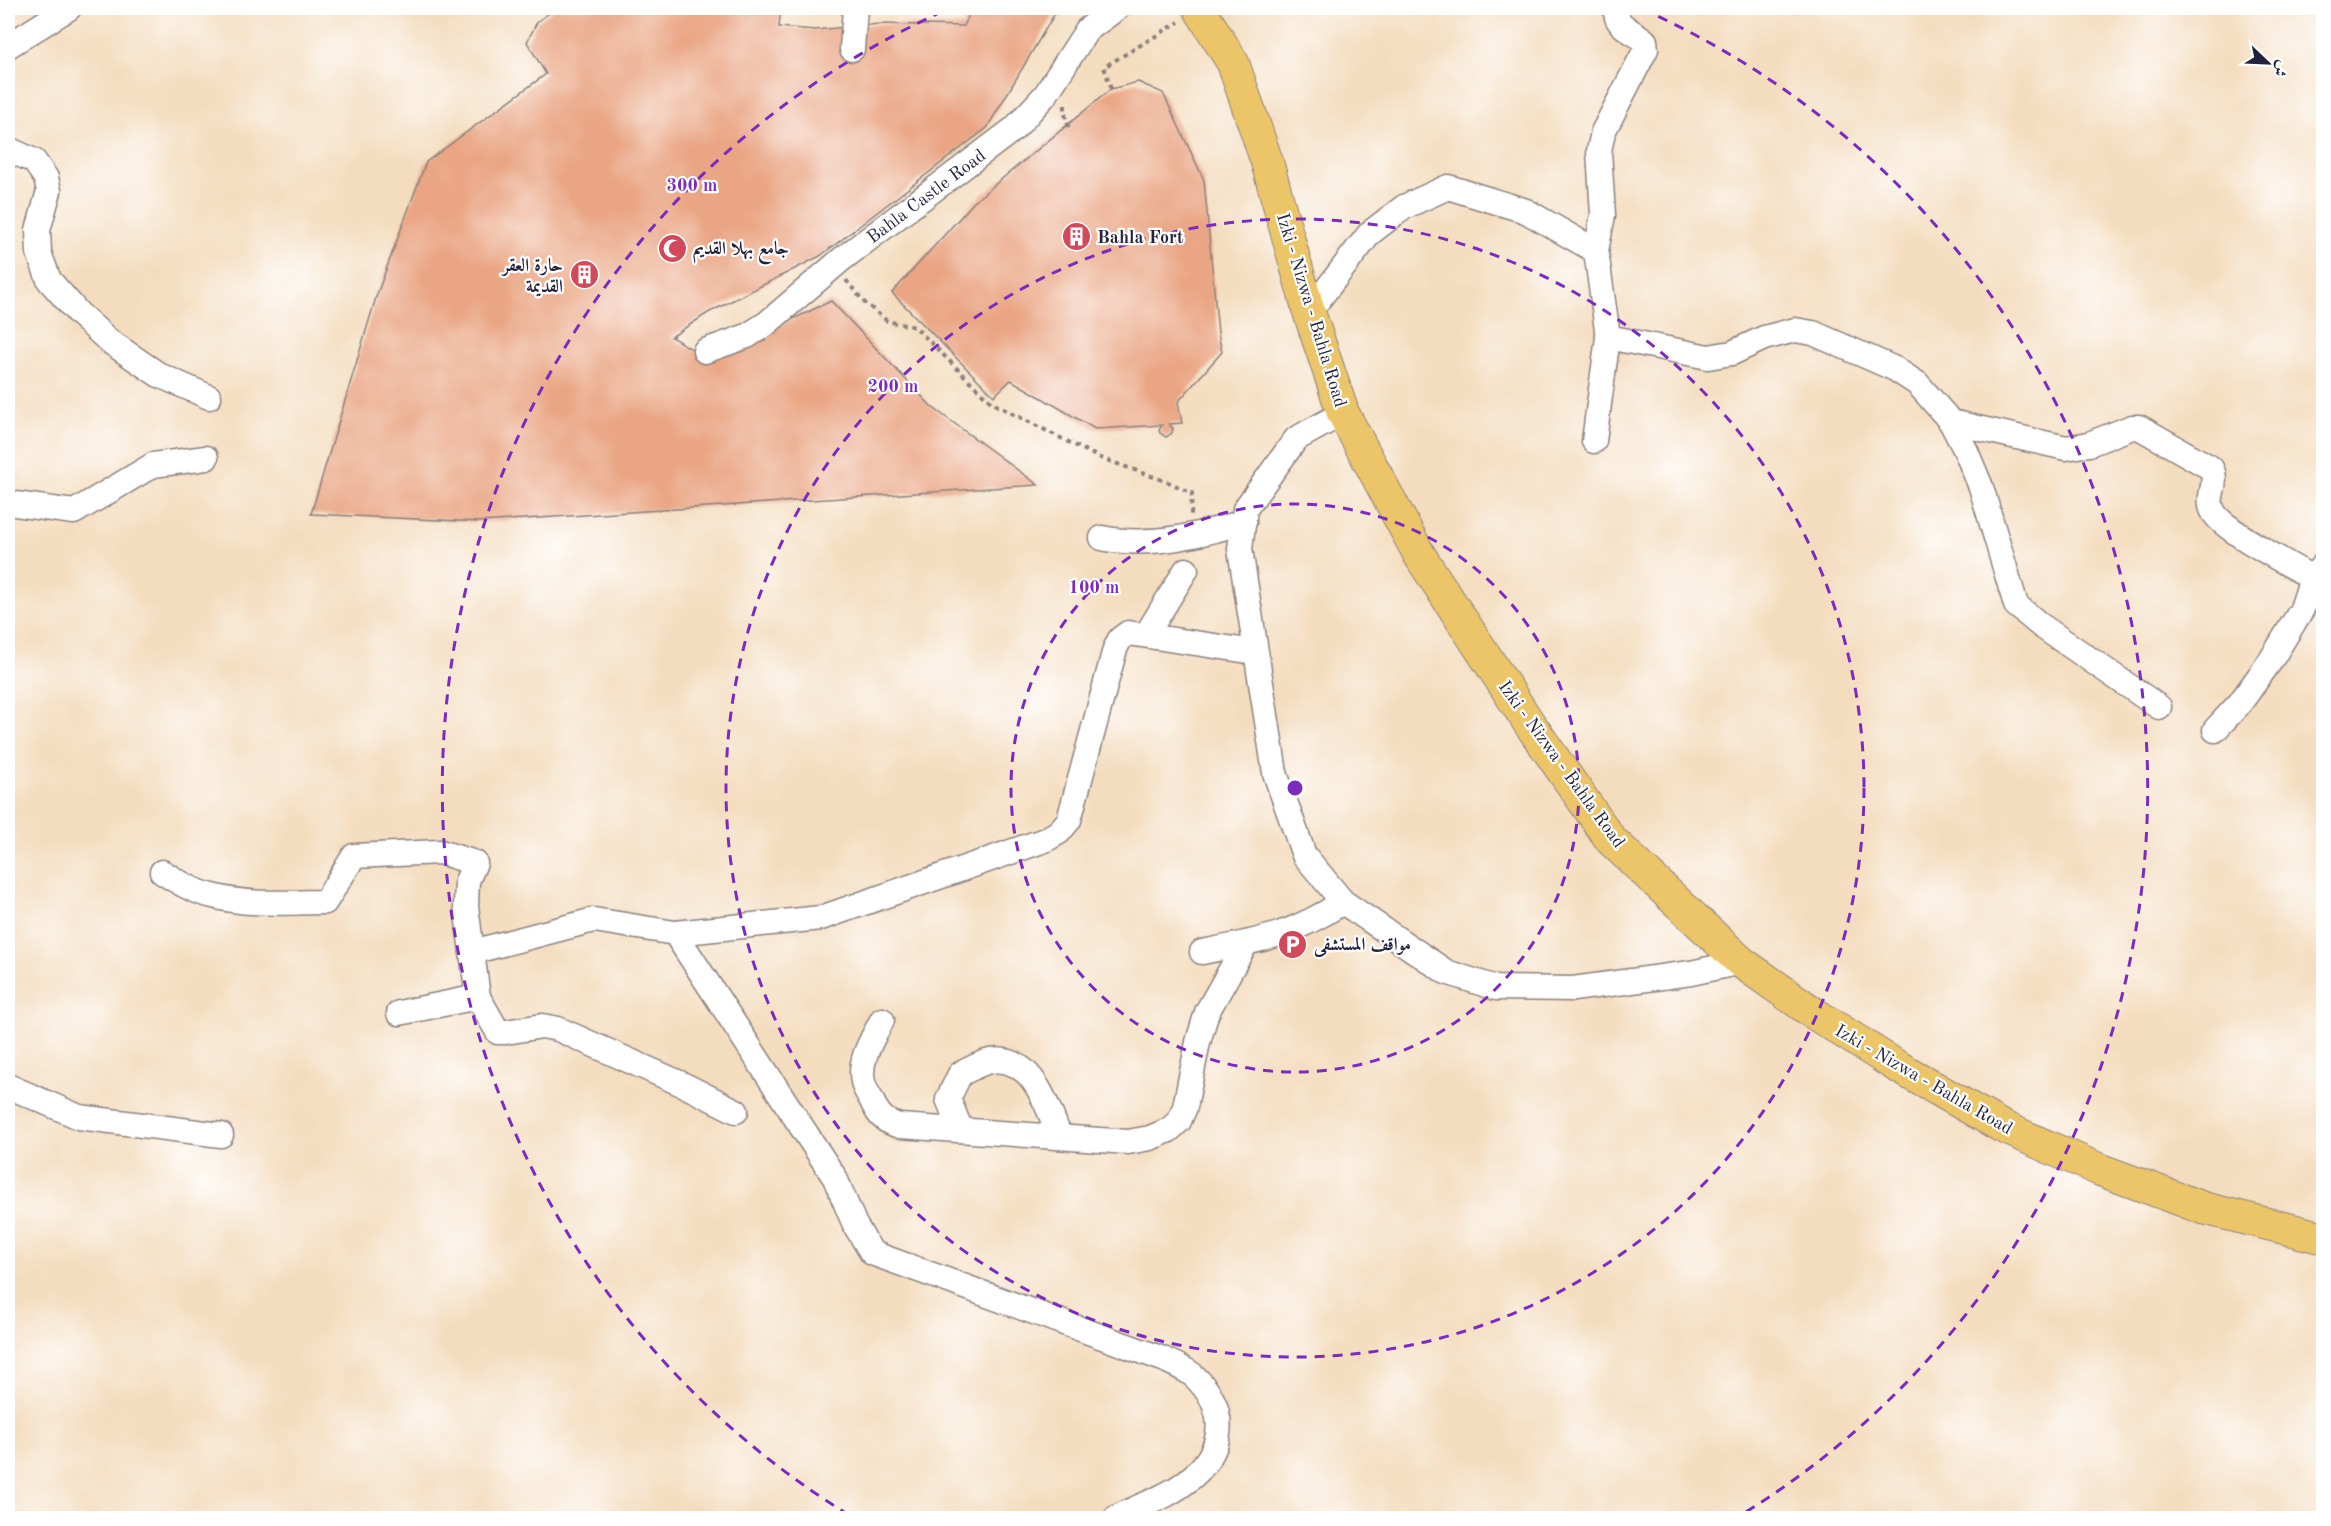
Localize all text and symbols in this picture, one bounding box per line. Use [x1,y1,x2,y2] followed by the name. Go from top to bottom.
[2238,33,2298,93] north arrow
[2270,58,2290,79] text: ش
[864,147,989,247] street label: Bahla Castle Road
[667,177,717,195] text: 300 m
[1273,211,1349,409] street label: Izki - Nizwa - Bahla Road
[1060,221,1092,253] building icon: Bahla Fort
[1097,229,1184,247] place label: Bahla Fort
[656,232,688,264] mosque icon: جامع بهلا القديم
[693,240,789,265] place label: جامع بهلا القديم
[500,257,563,297] place label: حارة العقر القديمة
[568,259,600,291] building icon: حارة العقر القديمة
[868,378,918,396] text: 200 m
[1069,579,1119,597] text: 100 m
[1495,678,1628,851] street label: Izki - Nizwa - Bahla Road
[1285,778,1305,798] centre of rings
[1277,928,1309,960] parking icon: مواقف المستشفى
[1313,936,1411,958] place label: مواقف المستشفى
[1832,1022,2015,1138] street label: Izki - Nizwa - Bahla Road

